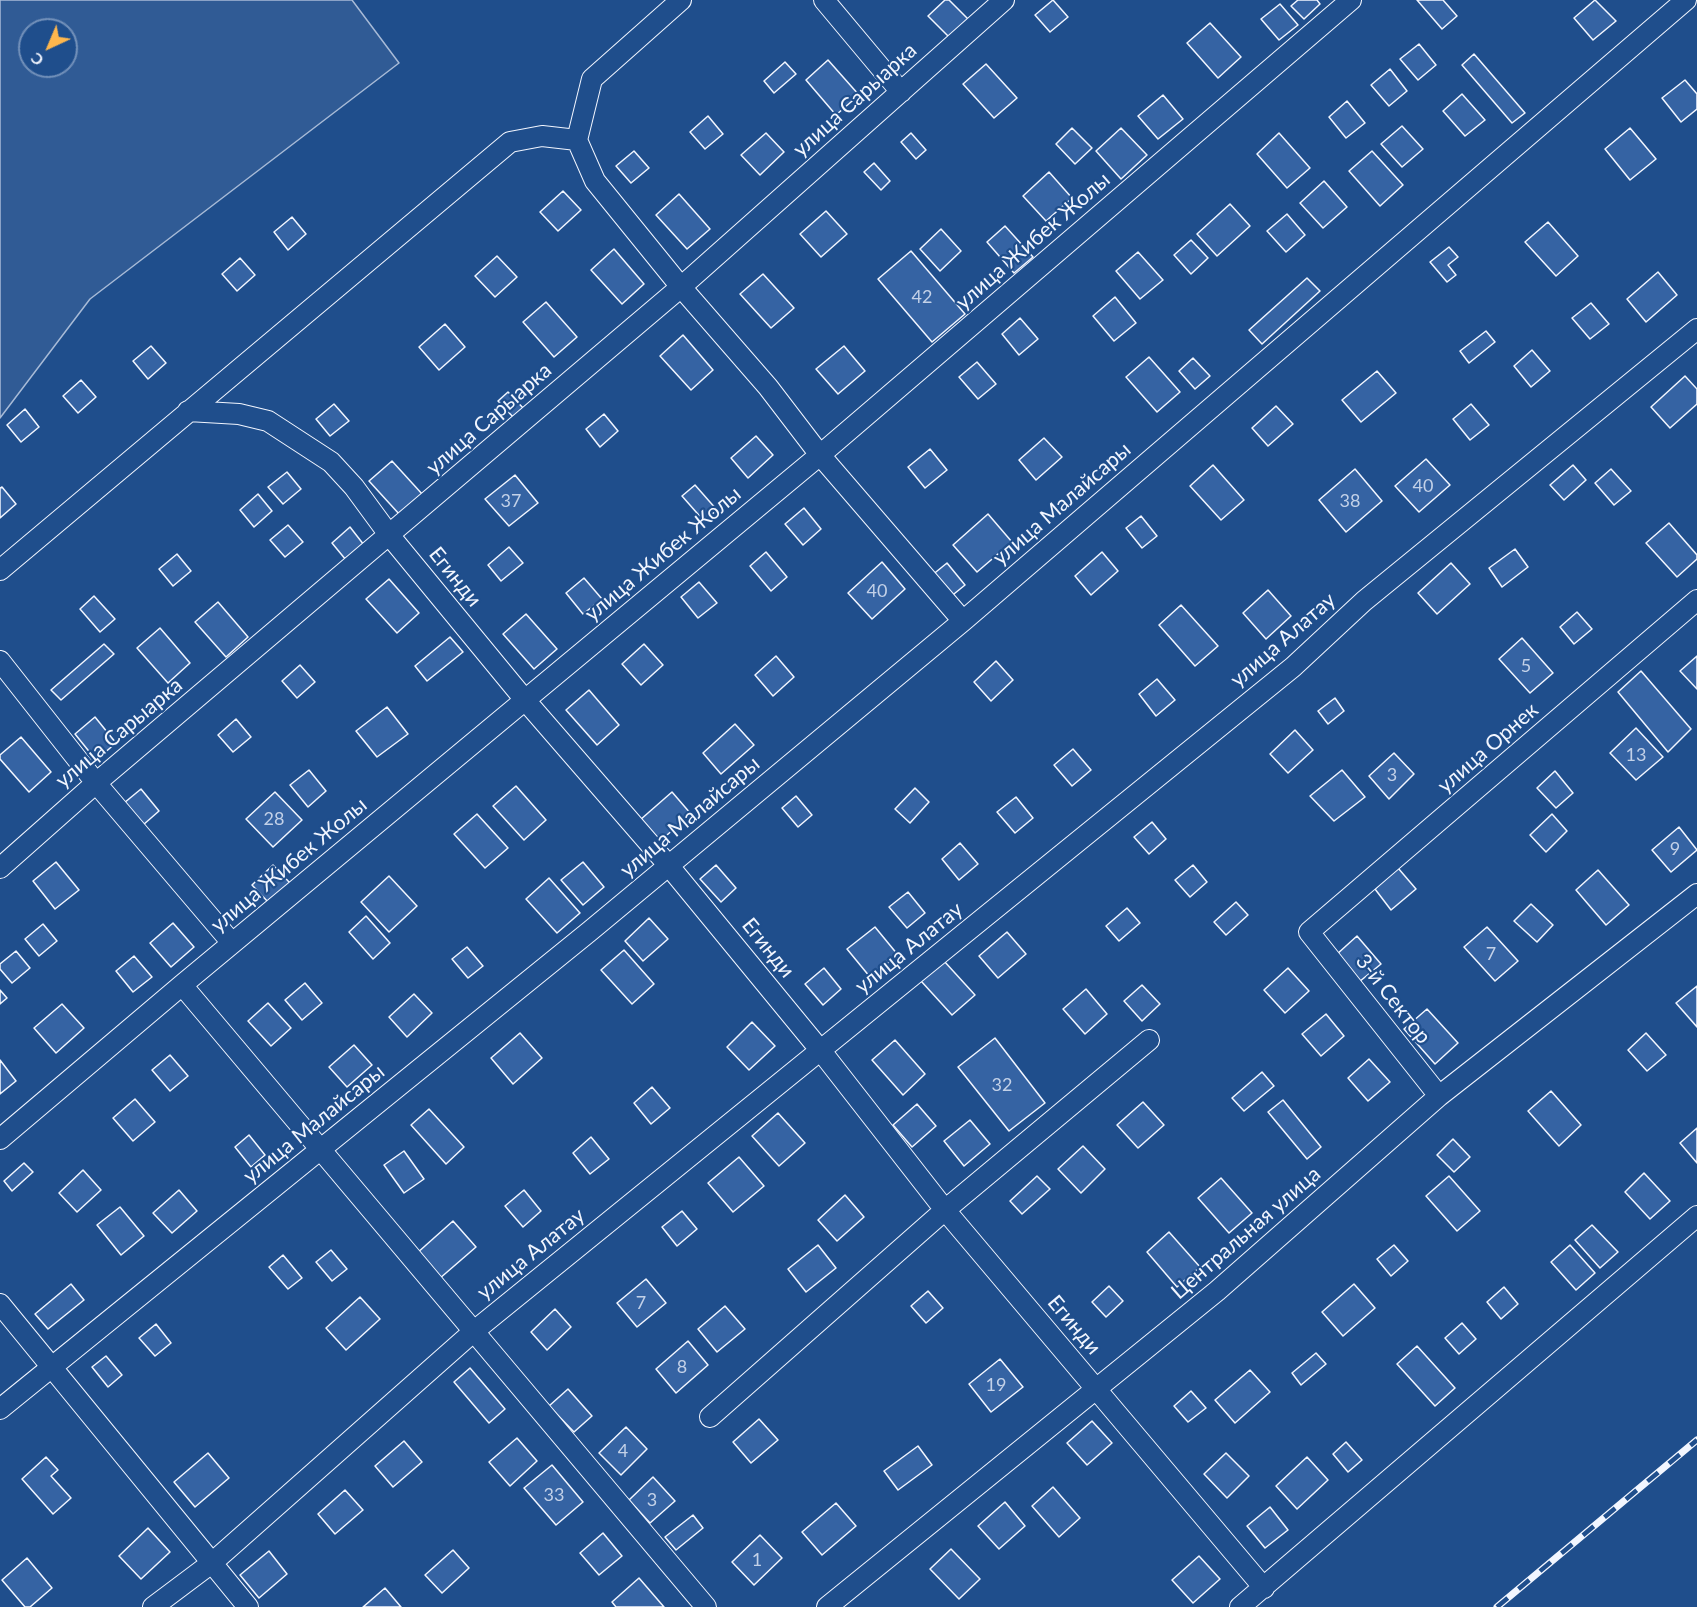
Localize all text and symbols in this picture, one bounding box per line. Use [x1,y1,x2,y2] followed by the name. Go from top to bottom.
[18,18,78,78] north arrow
[788,38,922,162] street label: улица Сарыарка
[26,49,47,70] text: С
[951,167,1115,315] street label: улица Жибек Жолы
[912,286,932,308] house number: 42
[421,358,557,480] street label: улица Сарыарка
[988,437,1136,571] street label: улица Малайсары
[1413,475,1433,497] house number: 40
[580,481,746,627] street label: улица Жибек Жолы
[501,490,521,512] house number: 37
[1340,490,1360,512] house number: 38
[423,542,487,612] street label: Егинди
[867,580,887,602] house number: 40
[1225,587,1341,693] street label: улица Алатау
[1521,655,1531,677] house number: 5
[51,673,187,793] street label: улица Сарыарка
[1433,698,1543,798] street label: улица Орнек
[1626,744,1646,766] house number: 13
[615,751,765,883] street label: улица Малайсары
[1387,764,1397,786] house number: 3
[206,792,372,938] street label: улица Жибек Жолы
[264,808,284,830] house number: 28
[1670,838,1680,860] house number: 9
[850,897,968,999] street label: улица Алатау
[736,913,800,983] street label: Егинди
[1486,943,1496,965] house number: 7
[1350,949,1436,1049] street label: 3-й Сектор
[238,1059,390,1189] street label: улица Малайсары
[992,1074,1012,1096] house number: 32
[1166,1161,1326,1305] street label: Центральная улица
[472,1203,590,1305] street label: улица Алатау
[1042,1290,1106,1360] street label: Егинди
[636,1292,646,1314] house number: 7
[677,1356,687,1378] house number: 8
[986,1374,1006,1396] house number: 19
[618,1440,628,1462] house number: 4
[544,1484,564,1506] house number: 33
[647,1489,657,1511] house number: 3
[752,1549,762,1571] house number: 1

